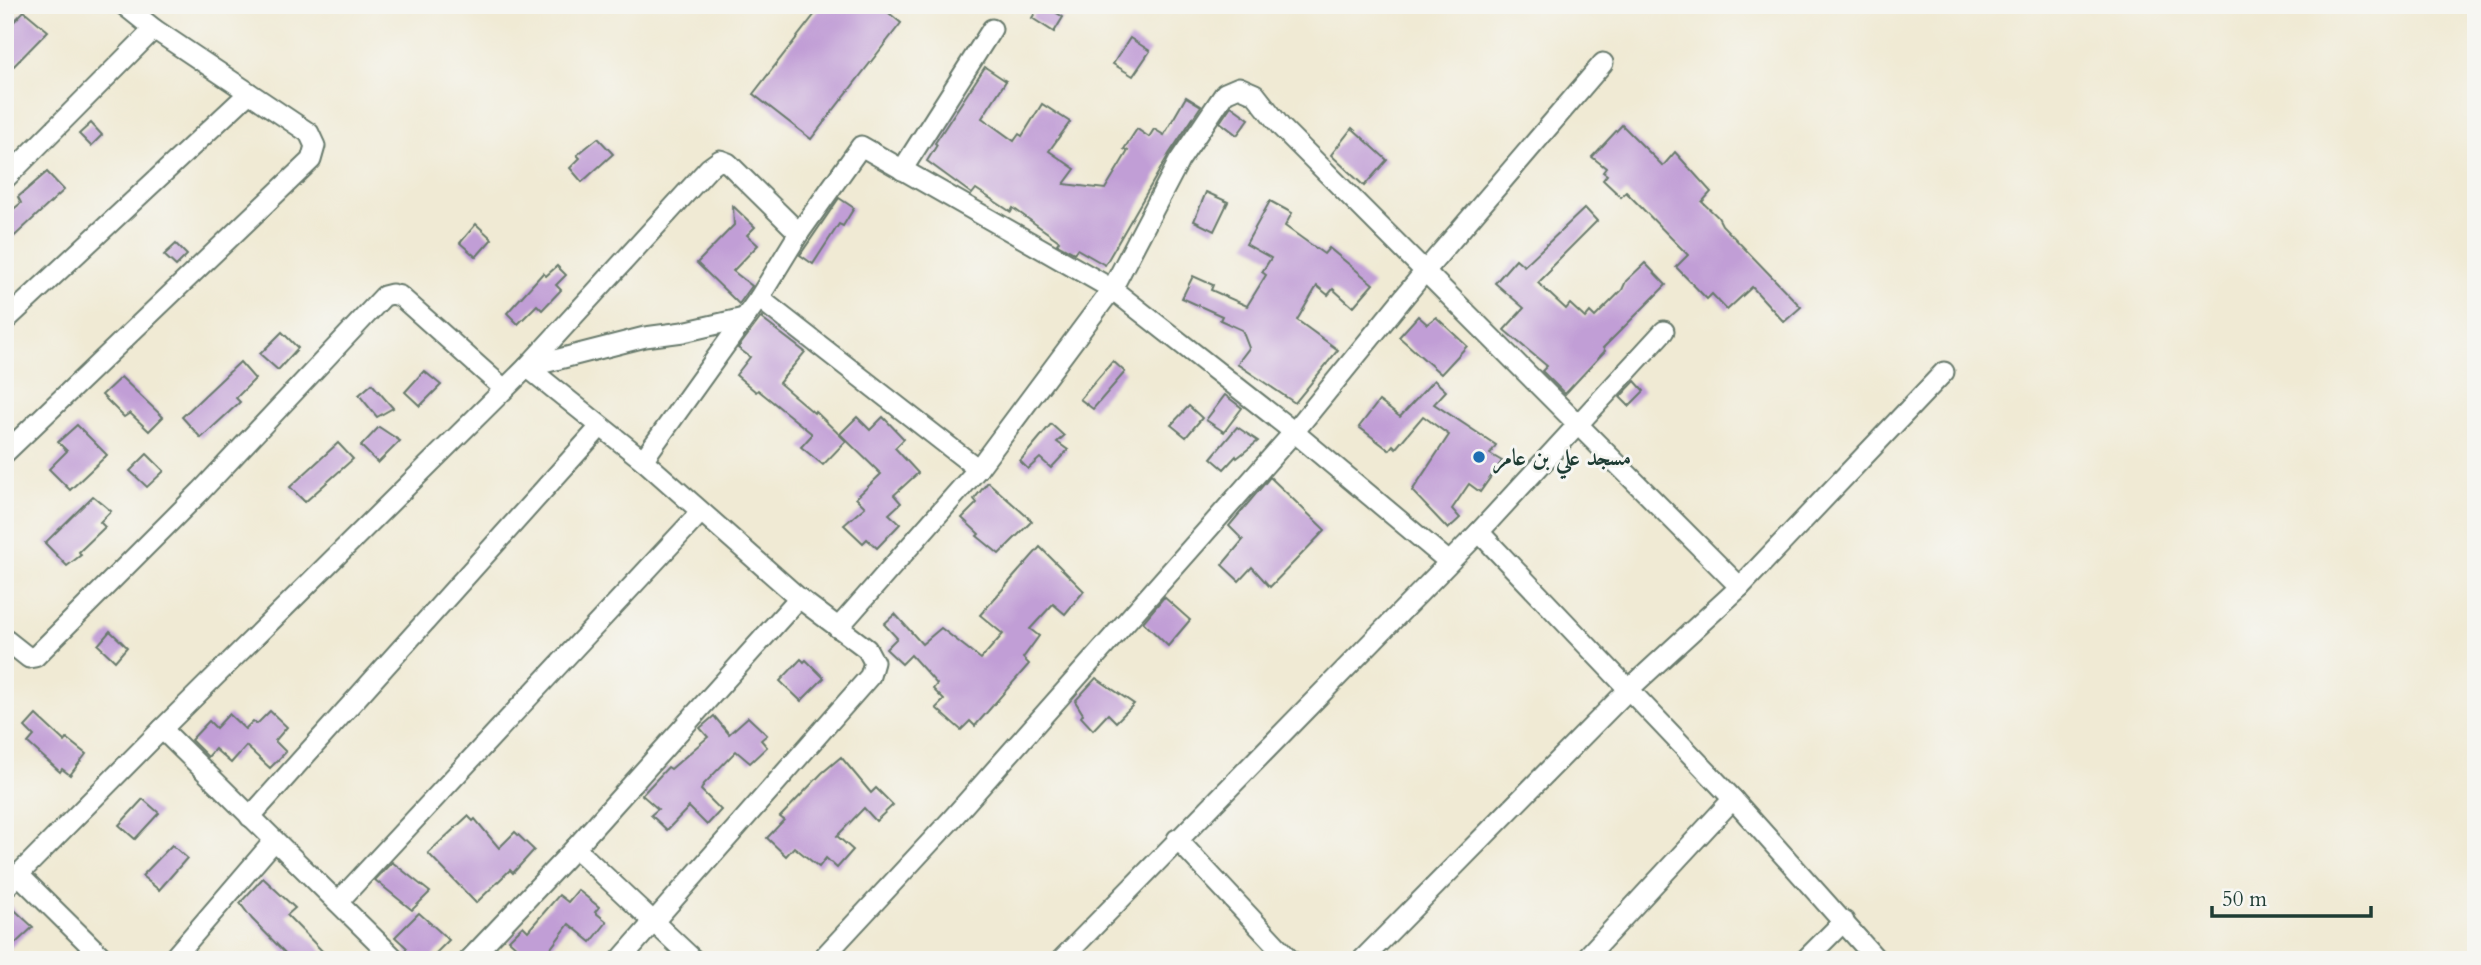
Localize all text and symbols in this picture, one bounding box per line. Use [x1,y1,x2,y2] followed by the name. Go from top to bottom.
[1493,442,1631,480] place label: مسجد علي بن عامر
[1471,449,1487,465] marker: مسجد علي بن عامر
[2212,874,2371,918] scale bar
[2222,885,2267,914] text: 50 m

